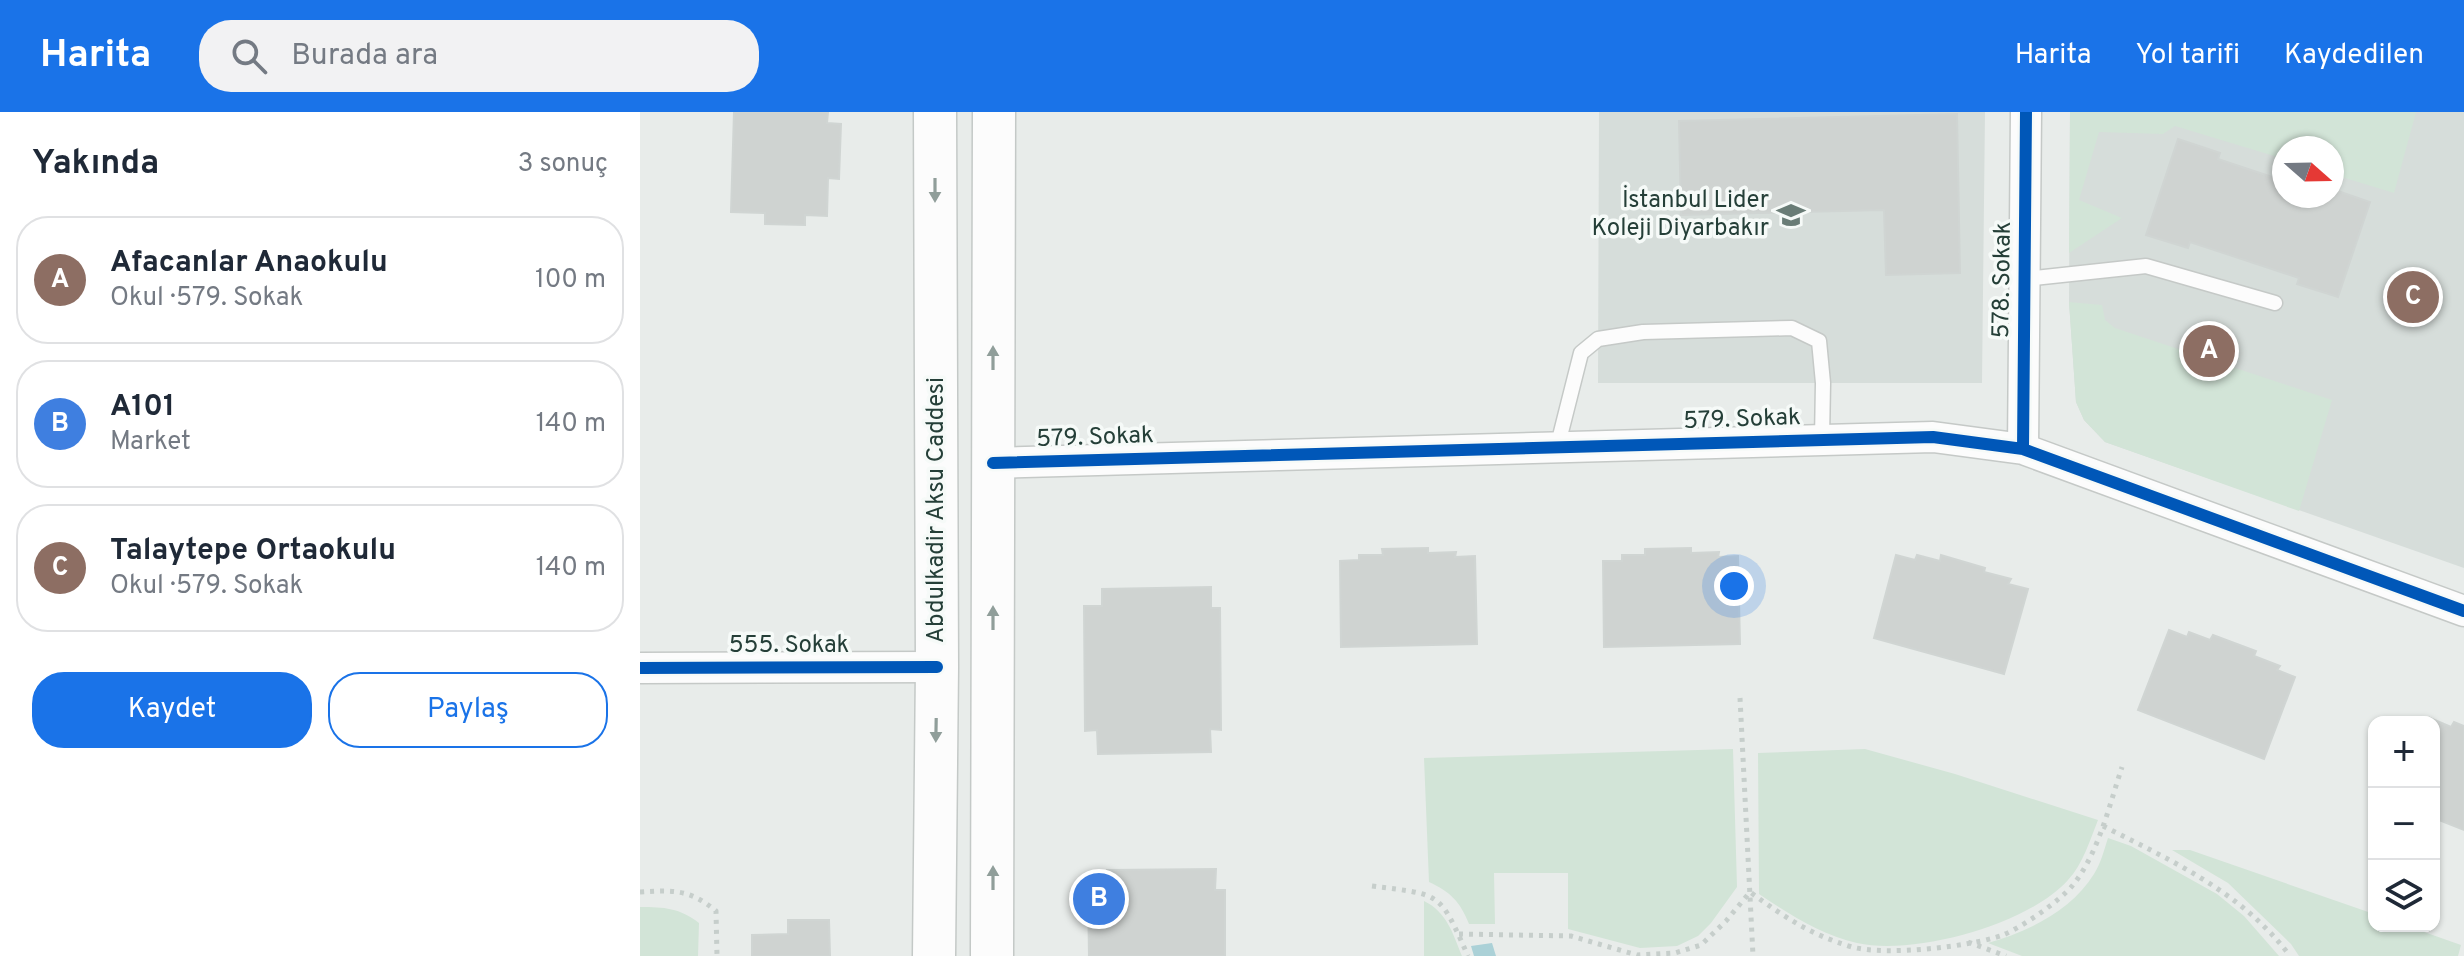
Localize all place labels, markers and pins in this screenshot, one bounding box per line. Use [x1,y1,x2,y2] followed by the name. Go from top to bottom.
[1592,185,1769,244] place label: İstanbul Lider Koleji Diyarbakır
[1776,200,1806,230] school or university icon: İstanbul Lider Koleji Diyarbakır
[2387,267,2439,327] pin: C
[2183,321,2235,381] pin: A
[1073,869,1125,929] pin: B

